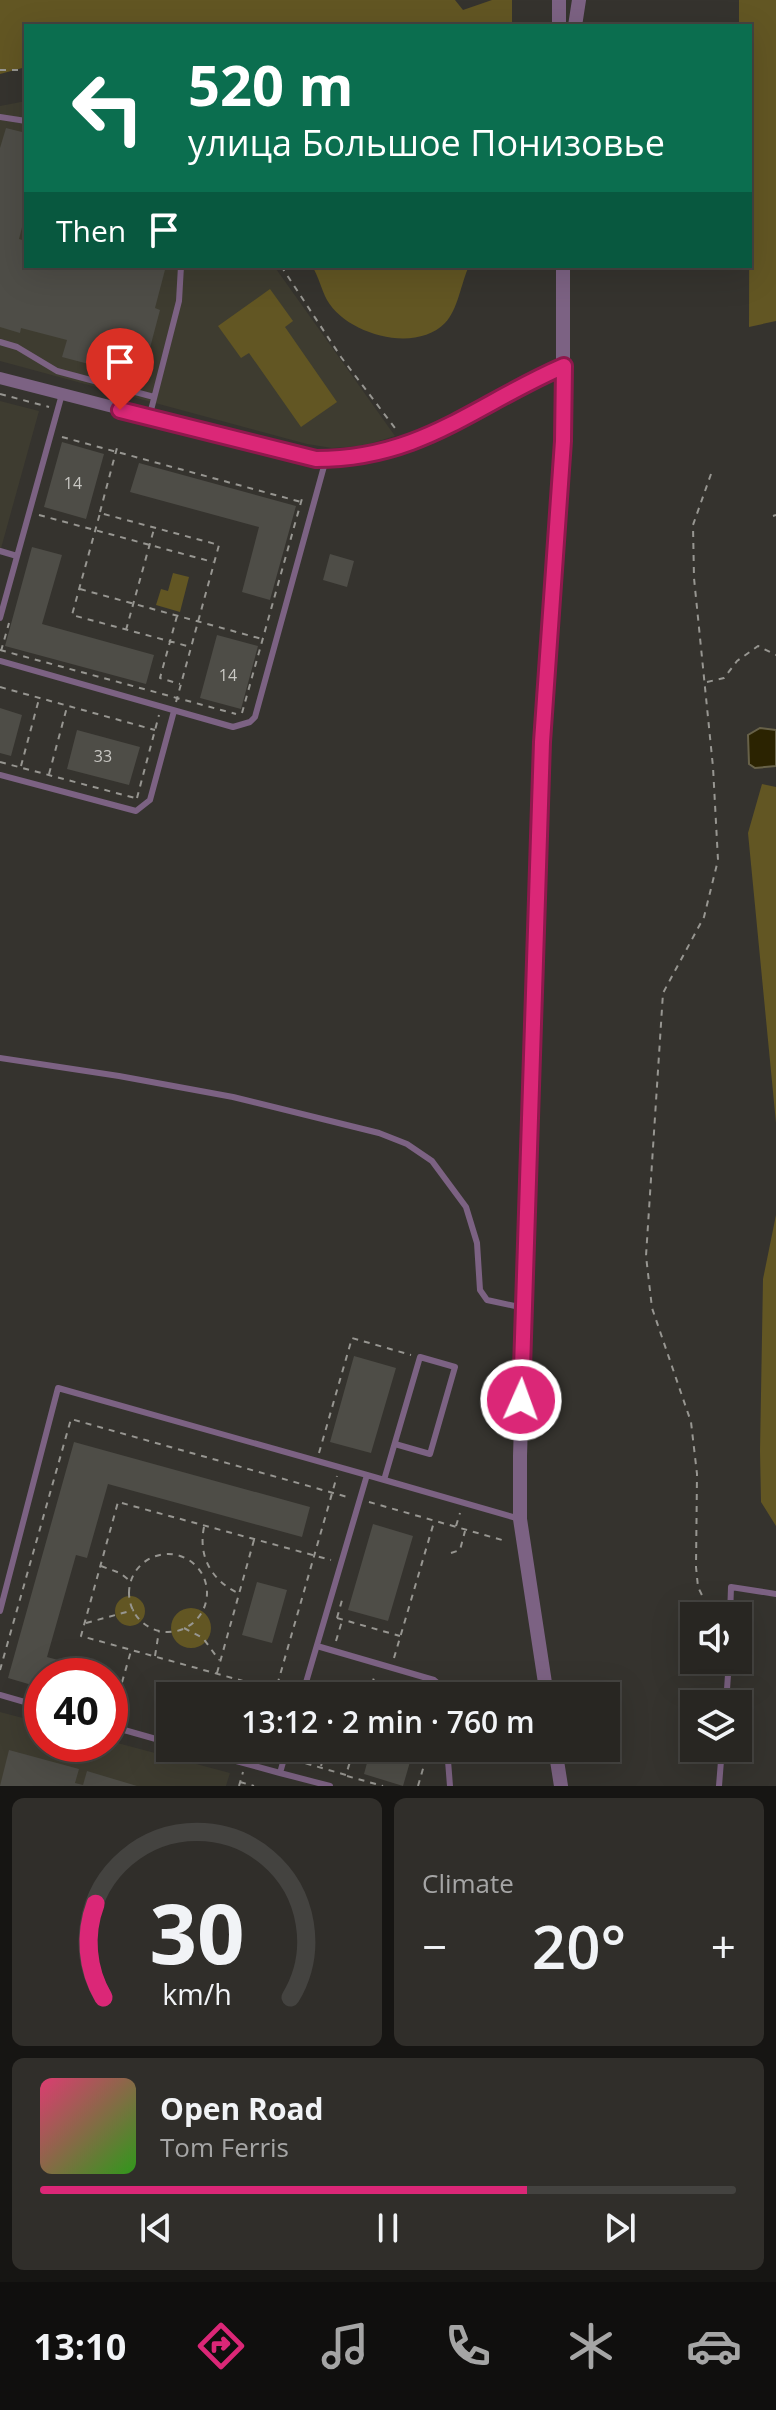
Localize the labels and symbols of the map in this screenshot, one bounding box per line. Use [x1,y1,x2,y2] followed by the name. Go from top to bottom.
[86,328,154,410] pin
[64,472,82,494] house number: 14
[219,664,237,686] house number: 14
[94,745,112,767] house number: 33
[479,1358,563,1442] position arrow
[24,1658,128,1762] speed limit sign: 40

